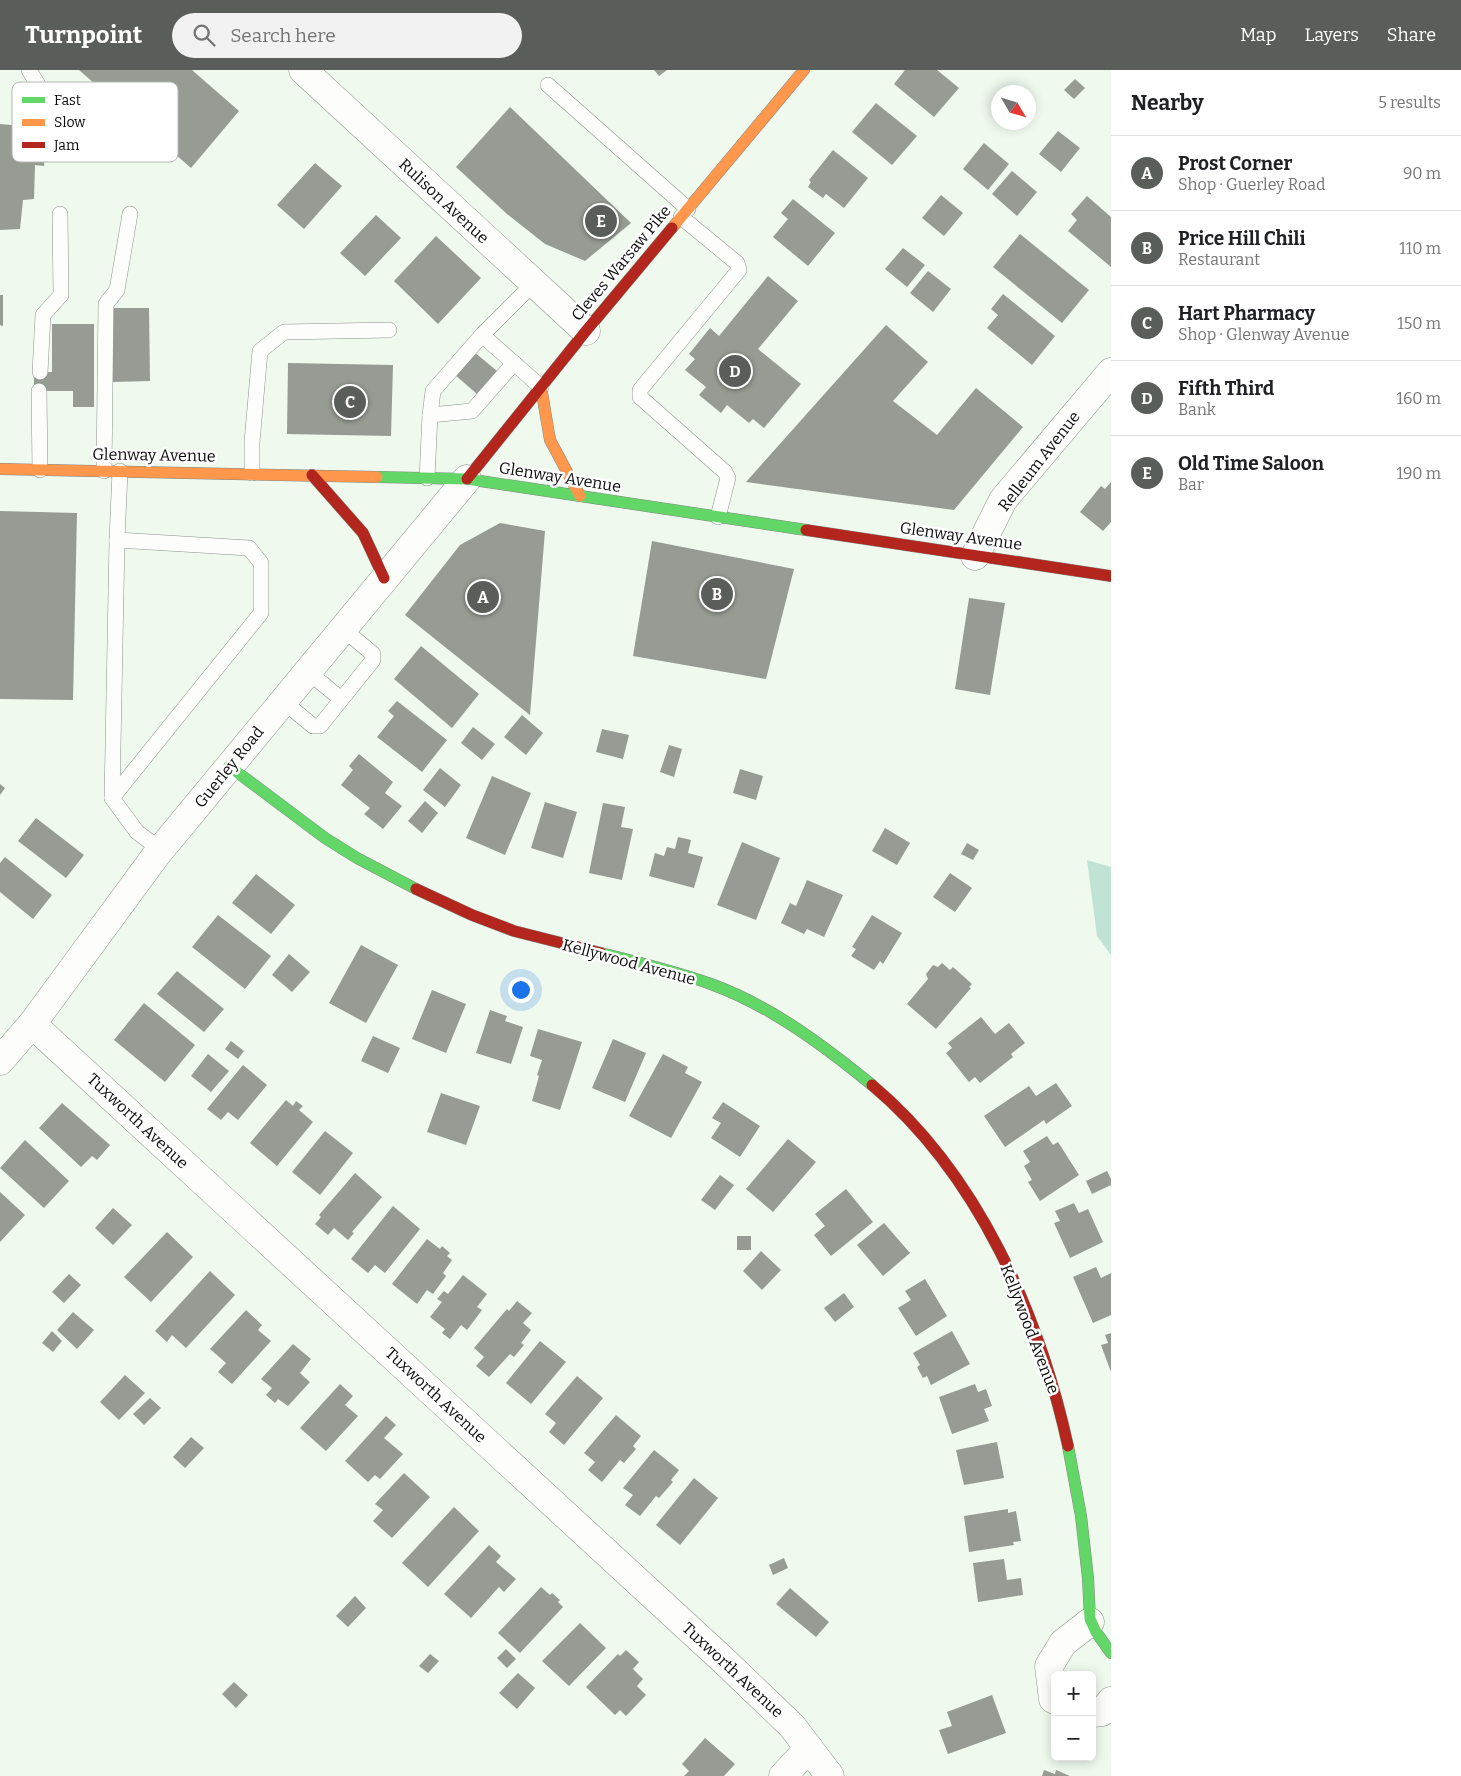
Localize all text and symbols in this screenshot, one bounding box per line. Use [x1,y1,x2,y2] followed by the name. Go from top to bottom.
[172,13,522,58] search box
[25,21,142,49] text: Turnpoint
[190,21,218,49] icon: search
[230,24,336,47] text: Search here
[1240,24,1276,46] text: Map
[1304,24,1359,46] text: Layers
[1387,24,1436,46] text: Share
[12,82,178,162] legend
[991,85,1036,130] north arrow
[1131,90,1204,116] text: Nearby
[54,92,81,109] text: Fast
[1378,93,1441,112] text: 5 results
[54,114,86,131] text: Slow
[53,137,80,154] text: Jam
[1178,152,1292,175] text: Prost Corner
[395,155,493,247] street label: Rulison Avenue
[1141,164,1153,183] text: A
[1403,164,1441,183] text: 90 m
[1178,175,1325,194] text: Shop · Guerley Road
[567,201,675,325] street label: Cleves Warsaw Pike
[585,202,617,240] pin: E
[1178,227,1306,250] text: Price Hill Chili
[1142,239,1152,258] text: B
[1399,239,1441,258] text: 110 m
[1178,250,1260,269] text: Restaurant
[1178,302,1315,325] text: Hart Pharmacy
[1142,314,1152,333] text: C
[1397,314,1441,333] text: 150 m
[1178,325,1349,344] text: Shop · Glenway Avenue
[719,352,751,390] pin: D
[1178,377,1274,400] text: Fifth Third
[334,383,366,421] pin: C
[1141,389,1153,408] text: D
[1396,389,1441,408] text: 160 m
[1178,400,1216,419] text: Bank
[994,407,1084,515] street label: Relleum Avenue
[92,444,216,466] street label: Glenway Avenue
[1178,452,1324,475] text: Old Time Saloon
[498,458,622,496] street label: Glenway Avenue
[1142,464,1152,483] text: E
[1396,464,1441,483] text: 190 m
[1178,475,1204,494] text: Bar
[899,518,1023,554] street label: Glenway Avenue
[701,575,733,613] pin: B
[467,578,499,616] pin: A
[190,722,268,812] street label: Guerley Road
[560,935,698,989] street label: Kellywood Avenue
[508,977,534,1003] your location
[84,1069,192,1173] street label: Tuxworth Avenue
[997,1262,1063,1396] street label: Kellywood Avenue
[382,1343,490,1447] street label: Tuxworth Avenue
[679,1618,787,1722] street label: Tuxworth Avenue
[1051,1671,1096,1761] map controls
[1051,1671,1096,1716] button: +
[1051,1716,1096,1761] button: −

